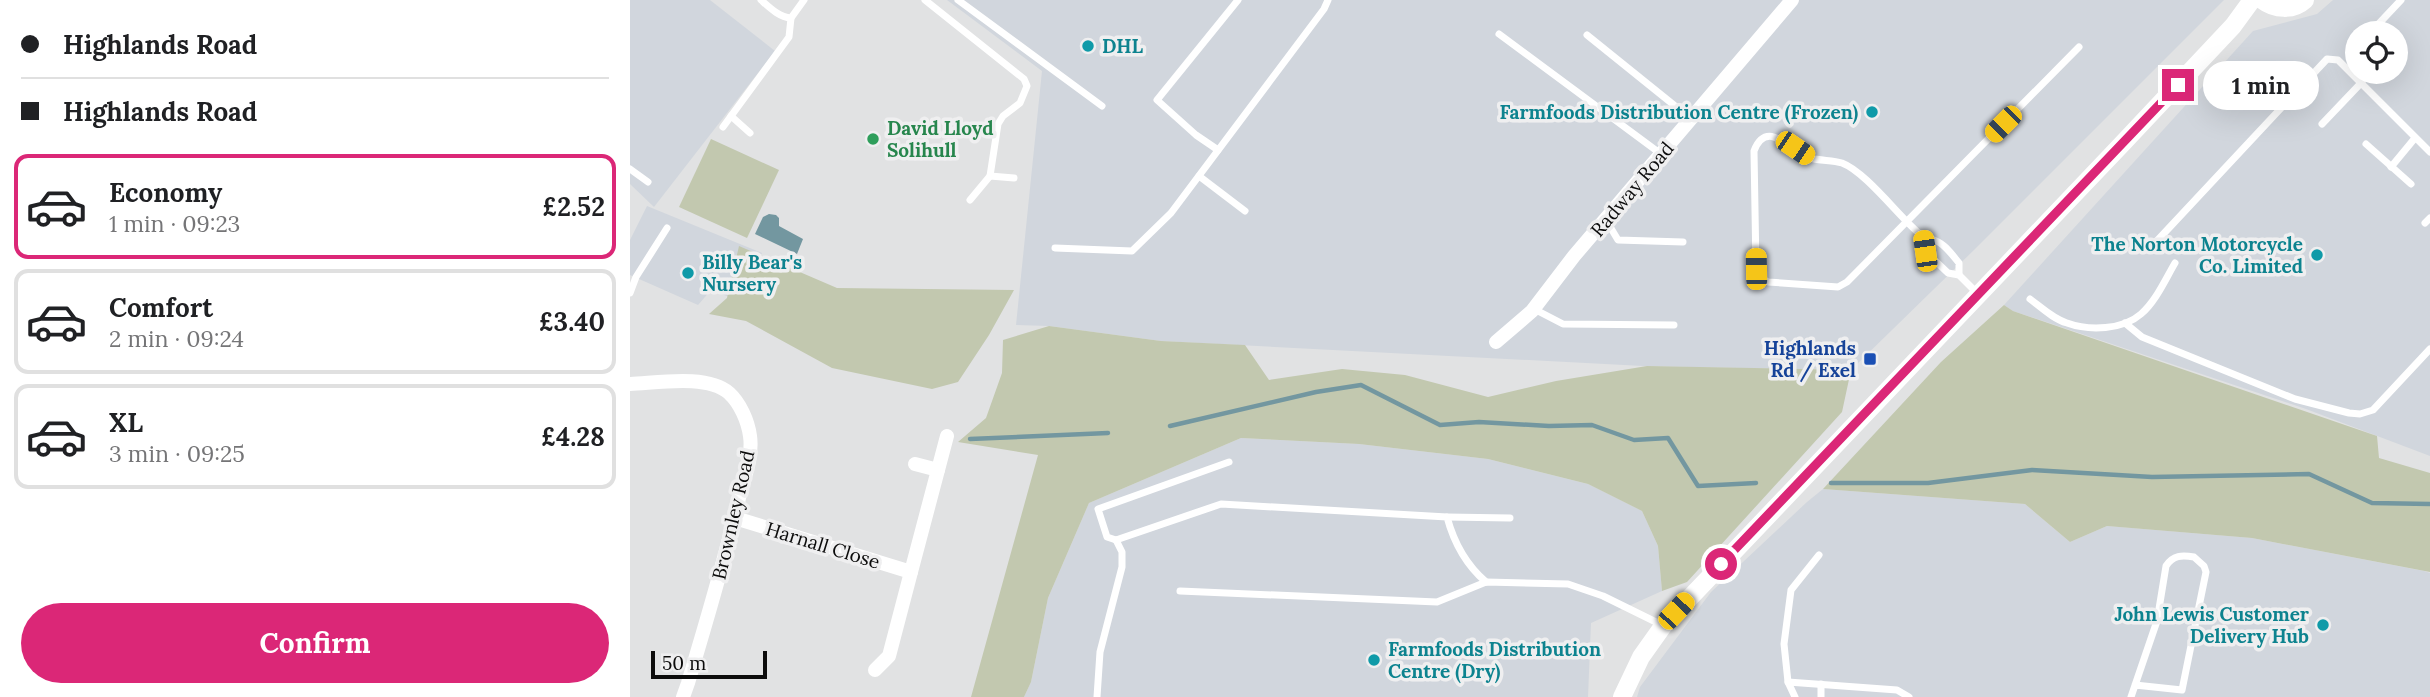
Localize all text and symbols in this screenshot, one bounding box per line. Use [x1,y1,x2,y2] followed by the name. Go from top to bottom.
[2345,21,2408,84] map controls
[2345,21,2408,84] button: locate
[63,28,257,61] text: Highlands Road
[1102,34,1143,58] place label: DHL
[1080,38,1096,54] marker: DHL
[2202,60,2318,110] callout: 1 min
[2162,69,2194,101] route end
[2232,71,2290,100] text: 1 min
[63,95,257,128] text: Highlands Road
[1499,100,1858,125] place label: Farmfoods Distribution Centre (Frozen)
[1981,102,2026,146] car
[1864,104,1880,120] marker: Farmfoods Distribution Centre (Frozen)
[887,116,993,162] place label: David Lloyd Solihull
[1772,128,1819,168] car
[865,131,881,147] marker: David Lloyd Solihull
[1585,137,1679,241] street label: Radway Road
[25,175,88,238] icon: car
[109,176,222,209] text: Economy
[542,190,605,223] text: £2.52
[109,209,240,238] text: 1 min · 09:23
[1912,229,1939,273] car
[2091,232,2303,278] place label: The Norton Motorcycle Co. Limited
[2309,247,2325,263] marker: The Norton Motorcycle Co. Limited
[1746,248,1767,290] car
[702,250,802,296] place label: Billy Bear's Nursery
[680,265,696,281] marker: Billy Bear's Nursery
[25,290,88,353] icon: car
[109,291,213,324] text: Comfort
[539,305,605,338] text: £3.40
[109,324,244,353] text: 2 min · 09:24
[1764,336,1856,383] place label: Highlands Rd / Exel
[1862,351,1878,367] marker: Highlands Rd / Exel
[25,405,88,468] icon: car
[109,406,143,439] text: XL
[541,420,605,453] text: £4.28
[109,439,245,468] text: 3 min · 09:25
[706,448,760,582] street label: Brownley Road
[763,516,883,574] street label: Harnall Close
[1705,548,1737,580] route start
[1654,588,1699,634] car
[2114,602,2309,648] place label: John Lewis Customer Delivery Hub
[21,603,609,683] button: Confirm
[2315,617,2331,633] marker: John Lewis Customer Delivery Hub
[1388,637,1601,684] place label: Farmfoods Distribution Centre (Dry)
[651,648,766,680] scale bar
[662,651,706,675] text: 50 m
[1366,652,1382,668] marker: Farmfoods Distribution Centre (Dry)

